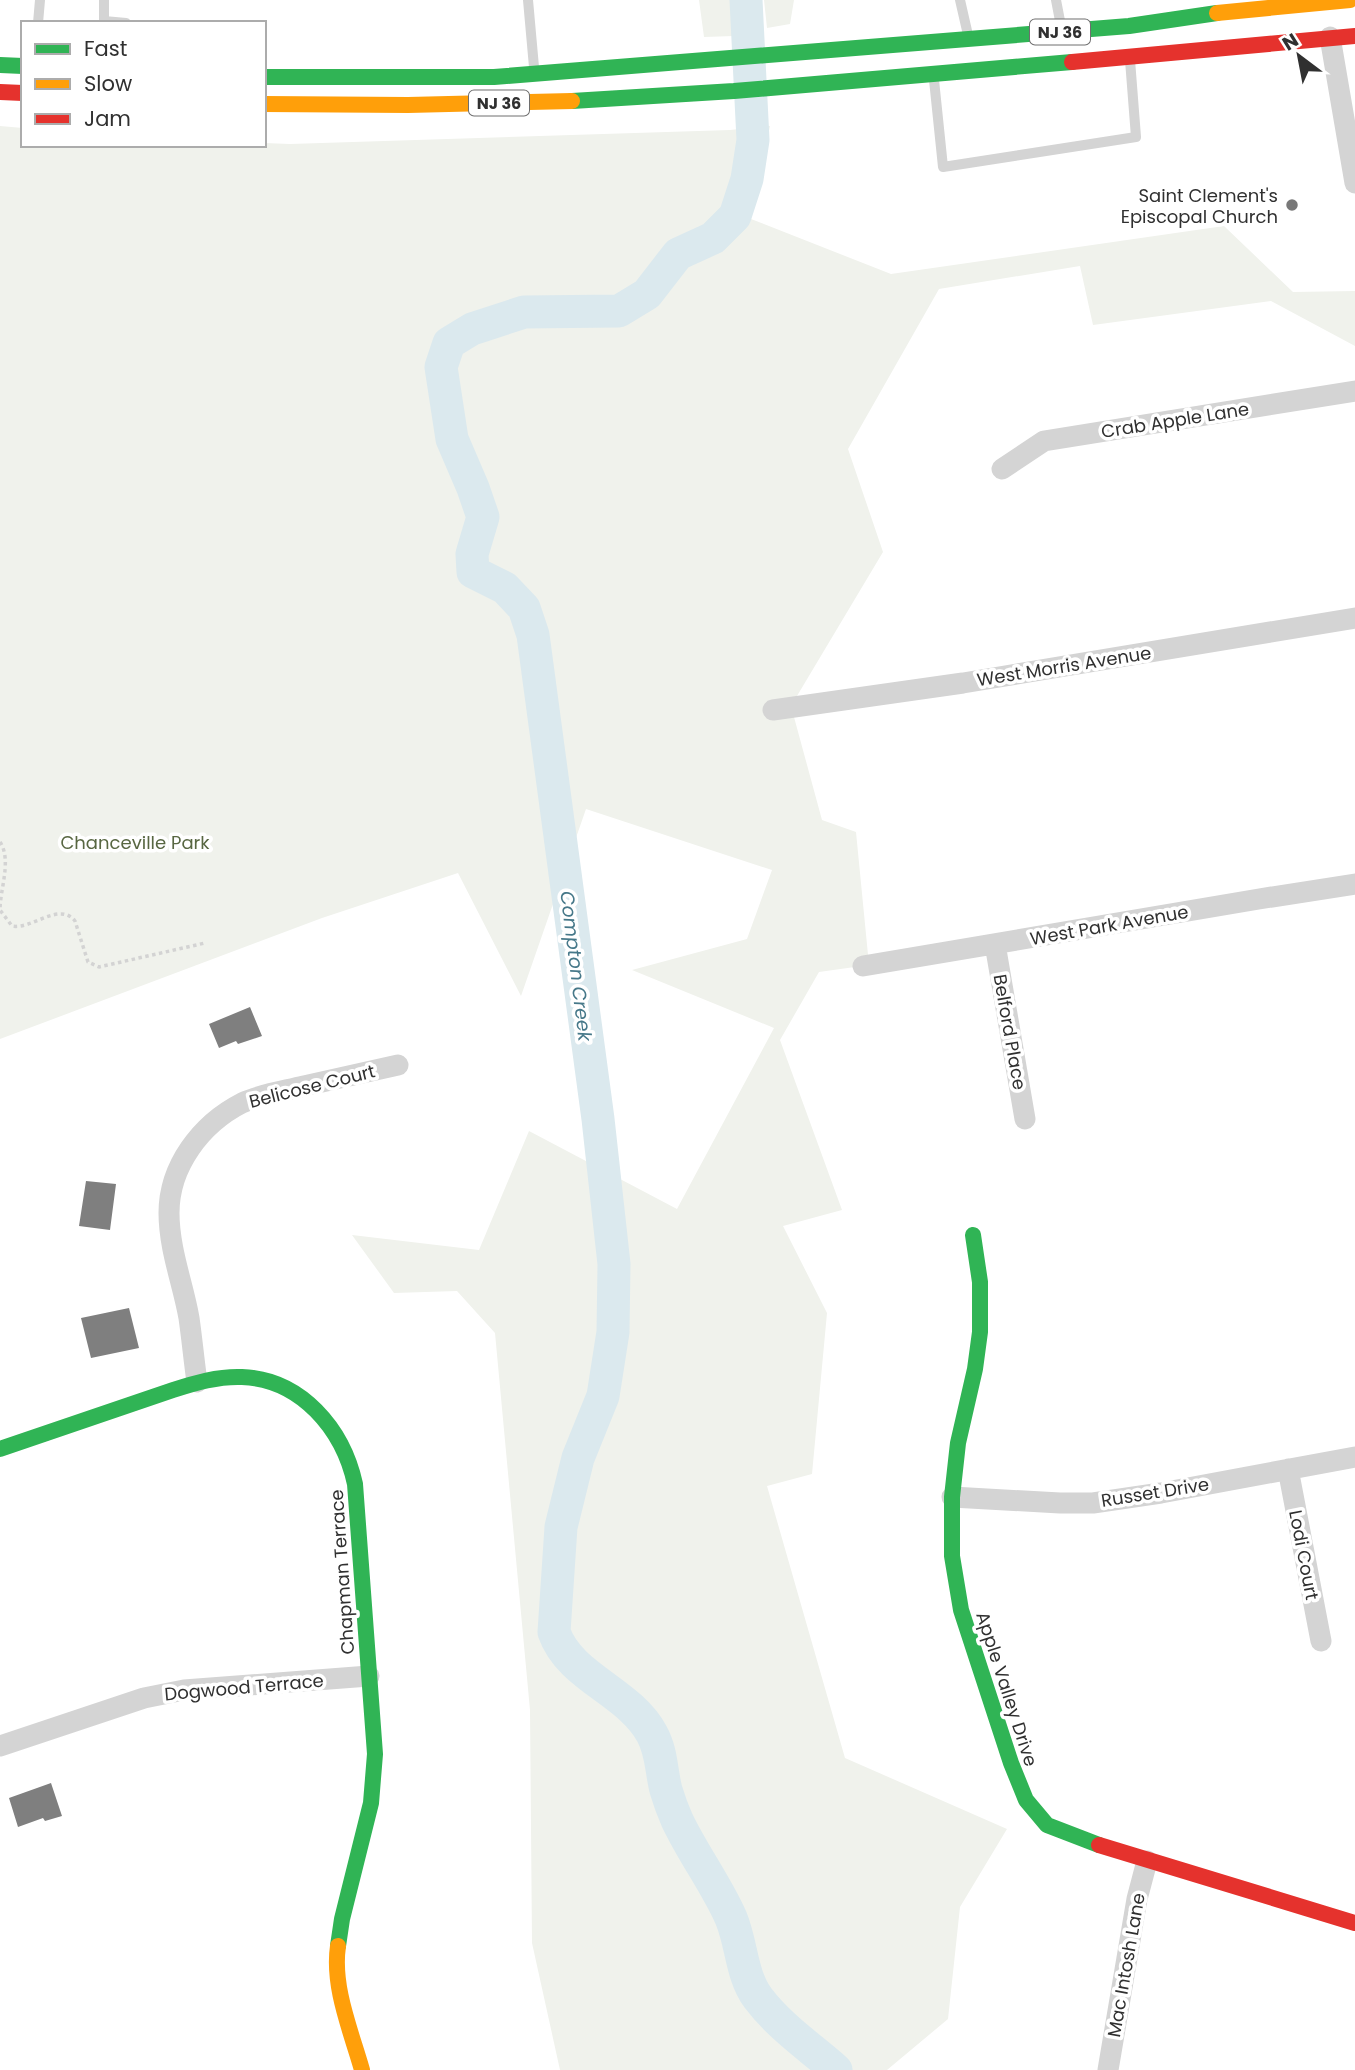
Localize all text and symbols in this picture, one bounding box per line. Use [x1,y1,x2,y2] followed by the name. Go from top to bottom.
[1030,20,1090,44] road number: NJ 36
[21,21,266,147] legend
[1264,21,1334,91] north arrow
[1277,27,1303,57] text: N
[84,34,127,63] text: Fast
[84,69,132,98] text: Slow
[469,90,529,116] road number: NJ 36
[84,104,131,133] text: Jam
[1121,183,1278,229] place label: Saint Clement's Episcopal Church
[1284,197,1300,213] marker: Saint Clement's Episcopal Church
[1099,396,1251,444] street label: Crab Apple Lane
[975,640,1153,692] street label: West Morris Avenue
[60,830,210,855] park label: Chanceville Park
[553,889,599,1044] water label: Compton Creek
[1028,899,1190,951] street label: West Park Avenue
[988,972,1032,1092] street label: Belford Place
[246,1058,378,1114] street label: Belicose Court
[1099,1471,1211,1513] street label: Russet Drive
[324,1489,360,1655] street label: Chapman Terrace
[1283,1508,1325,1602] street label: Lodi Court
[970,1608,1044,1770] street label: Apple Valley Drive
[163,1668,325,1706] street label: Dogwood Terrace
[1101,1891,1151,2039] street label: Mac Intosh Lane

